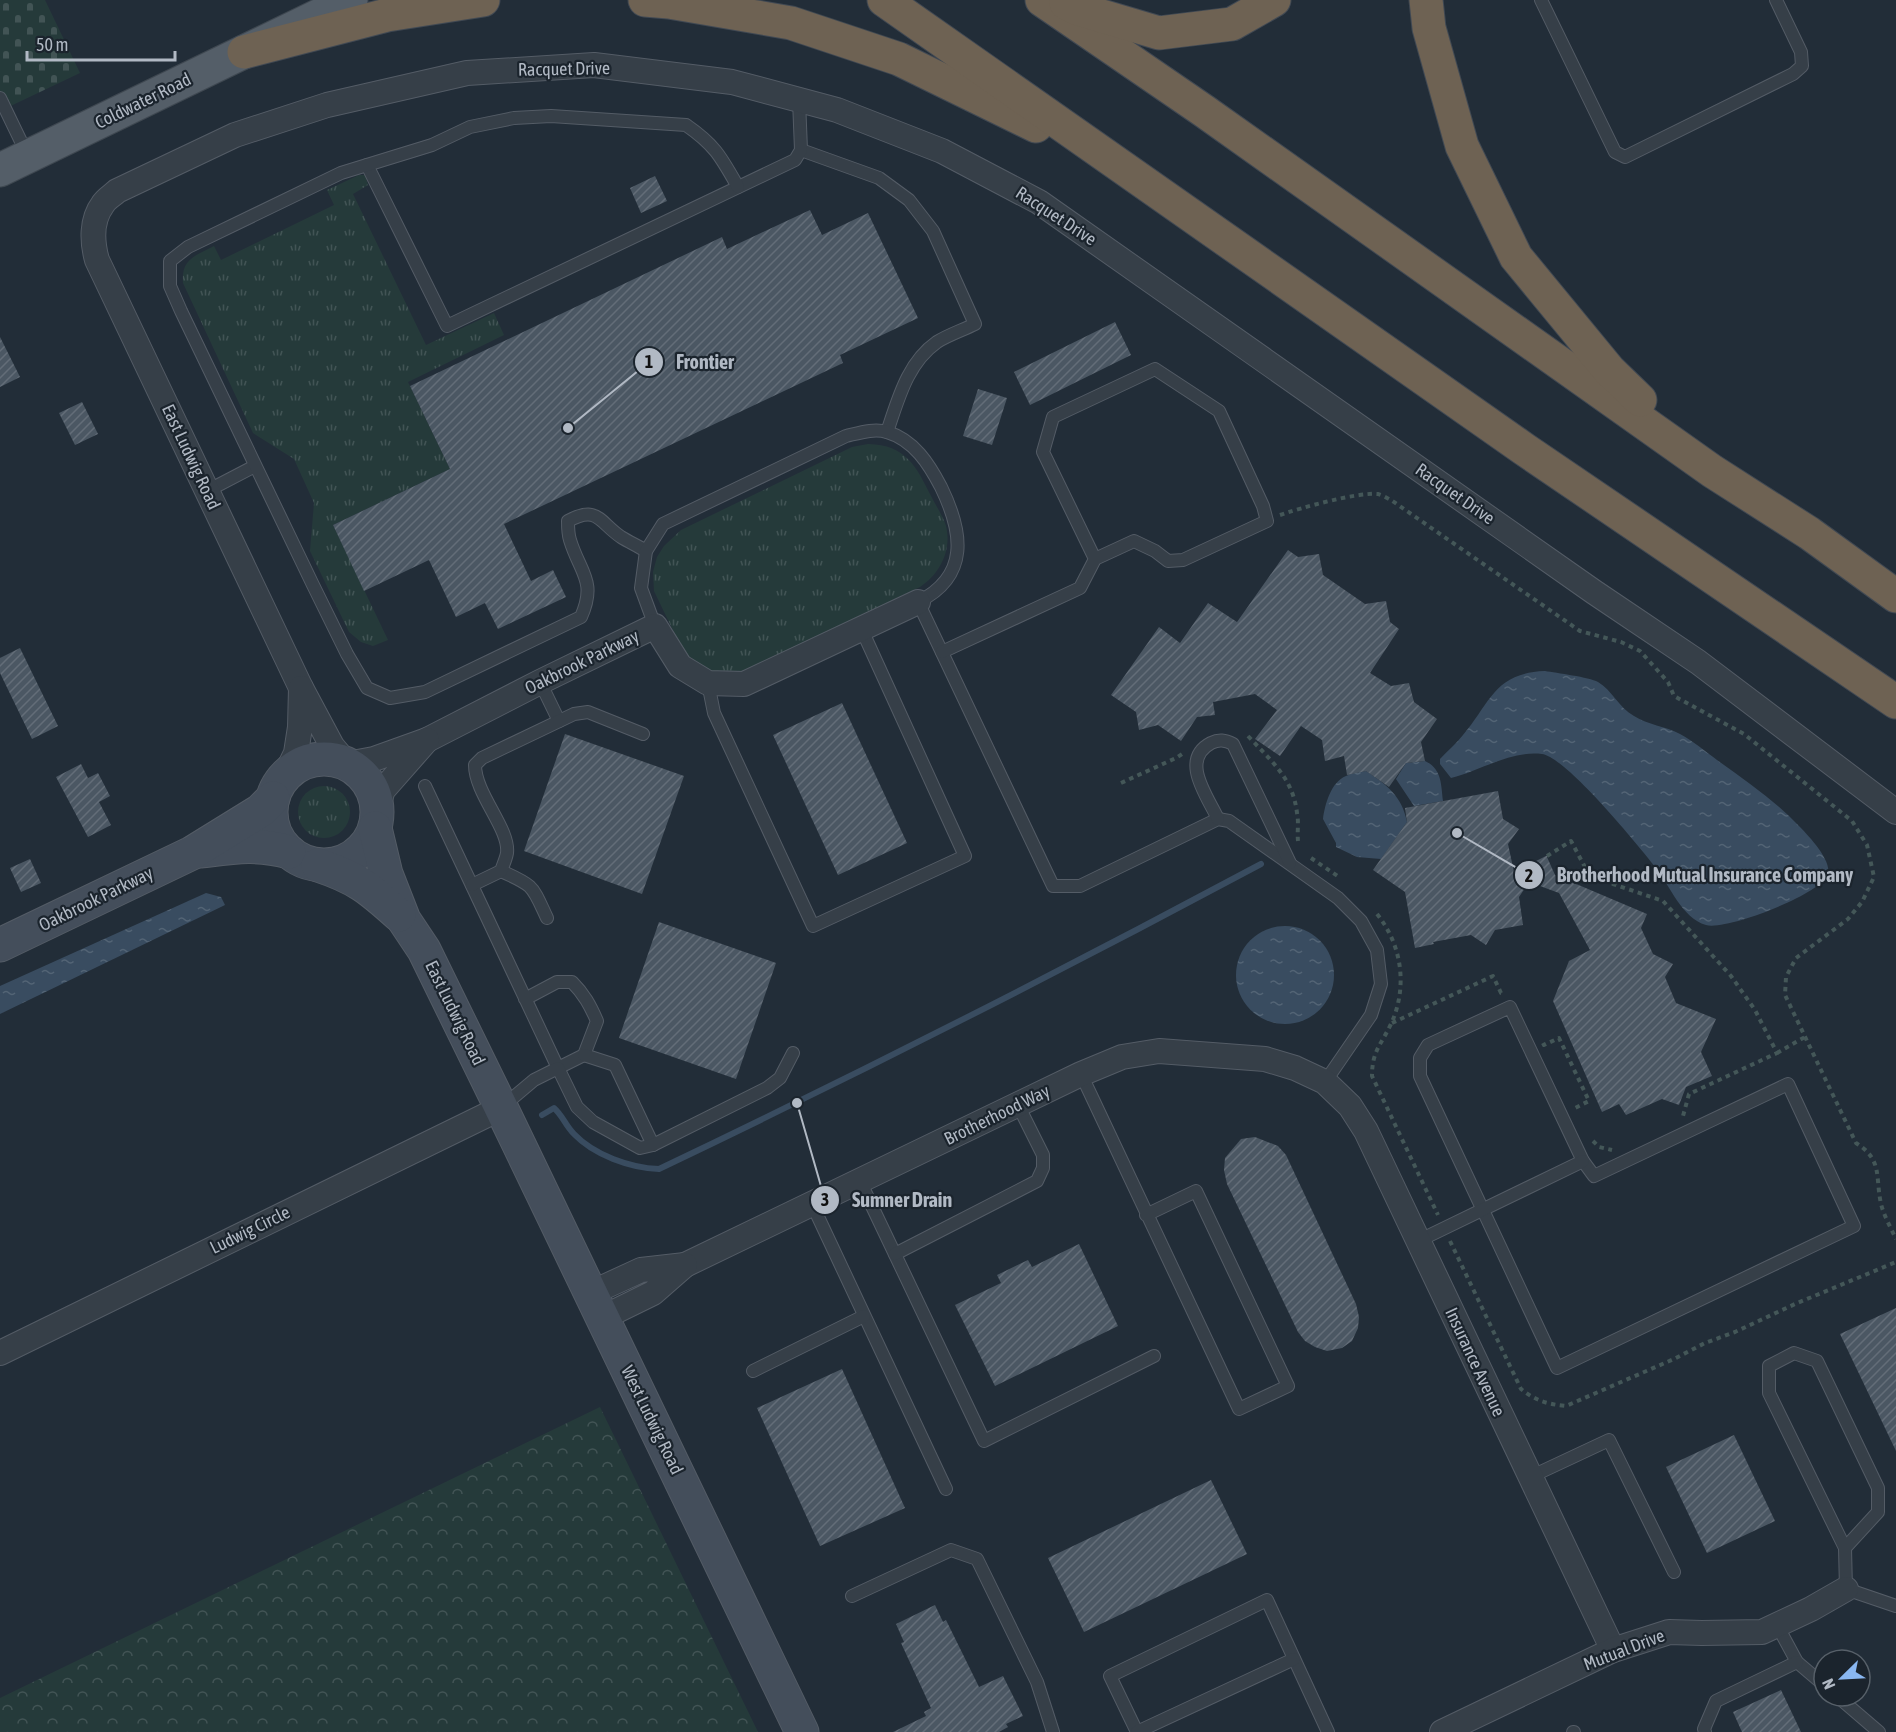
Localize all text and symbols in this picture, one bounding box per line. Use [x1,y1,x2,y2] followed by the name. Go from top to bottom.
[27,24,176,62] scale bar
[36,34,68,55] text: 50 m
[518,57,610,80] street label: Racquet Drive
[91,68,194,133] street label: Coldwater Road
[1012,182,1101,249] street label: Racquet Drive
[634,343,746,381] callout: Frontier
[676,350,735,373] text: Frontier
[645,351,653,372] text: 1
[158,401,225,513] street label: East Ludwig Road
[1412,459,1499,529] street label: Racquet Drive
[521,625,642,698] street label: Oakbrook Parkway
[1514,856,1865,894] callout: Brotherhood Mutual Insurance Company
[35,862,156,935] street label: Oakbrook Parkway
[1557,863,1854,886] text: Brotherhood Mutual Insurance Company
[1525,865,1533,886] text: 2
[421,957,490,1068] street label: East Ludwig Road
[941,1080,1053,1149] street label: Brotherhood Way
[810,1181,964,1219] callout: Sumner Drain
[852,1188,952,1211] text: Sumner Drain
[821,1189,829,1210] text: 3
[206,1201,293,1258] street label: Ludwig Circle
[1441,1304,1510,1419] street label: Insurance Avenue
[617,1362,688,1478] street label: West Ludwig Road
[1580,1624,1667,1675] street label: Mutual Drive
[1812,1648,1872,1708] north arrow
[1818,1676,1838,1692] text: N

